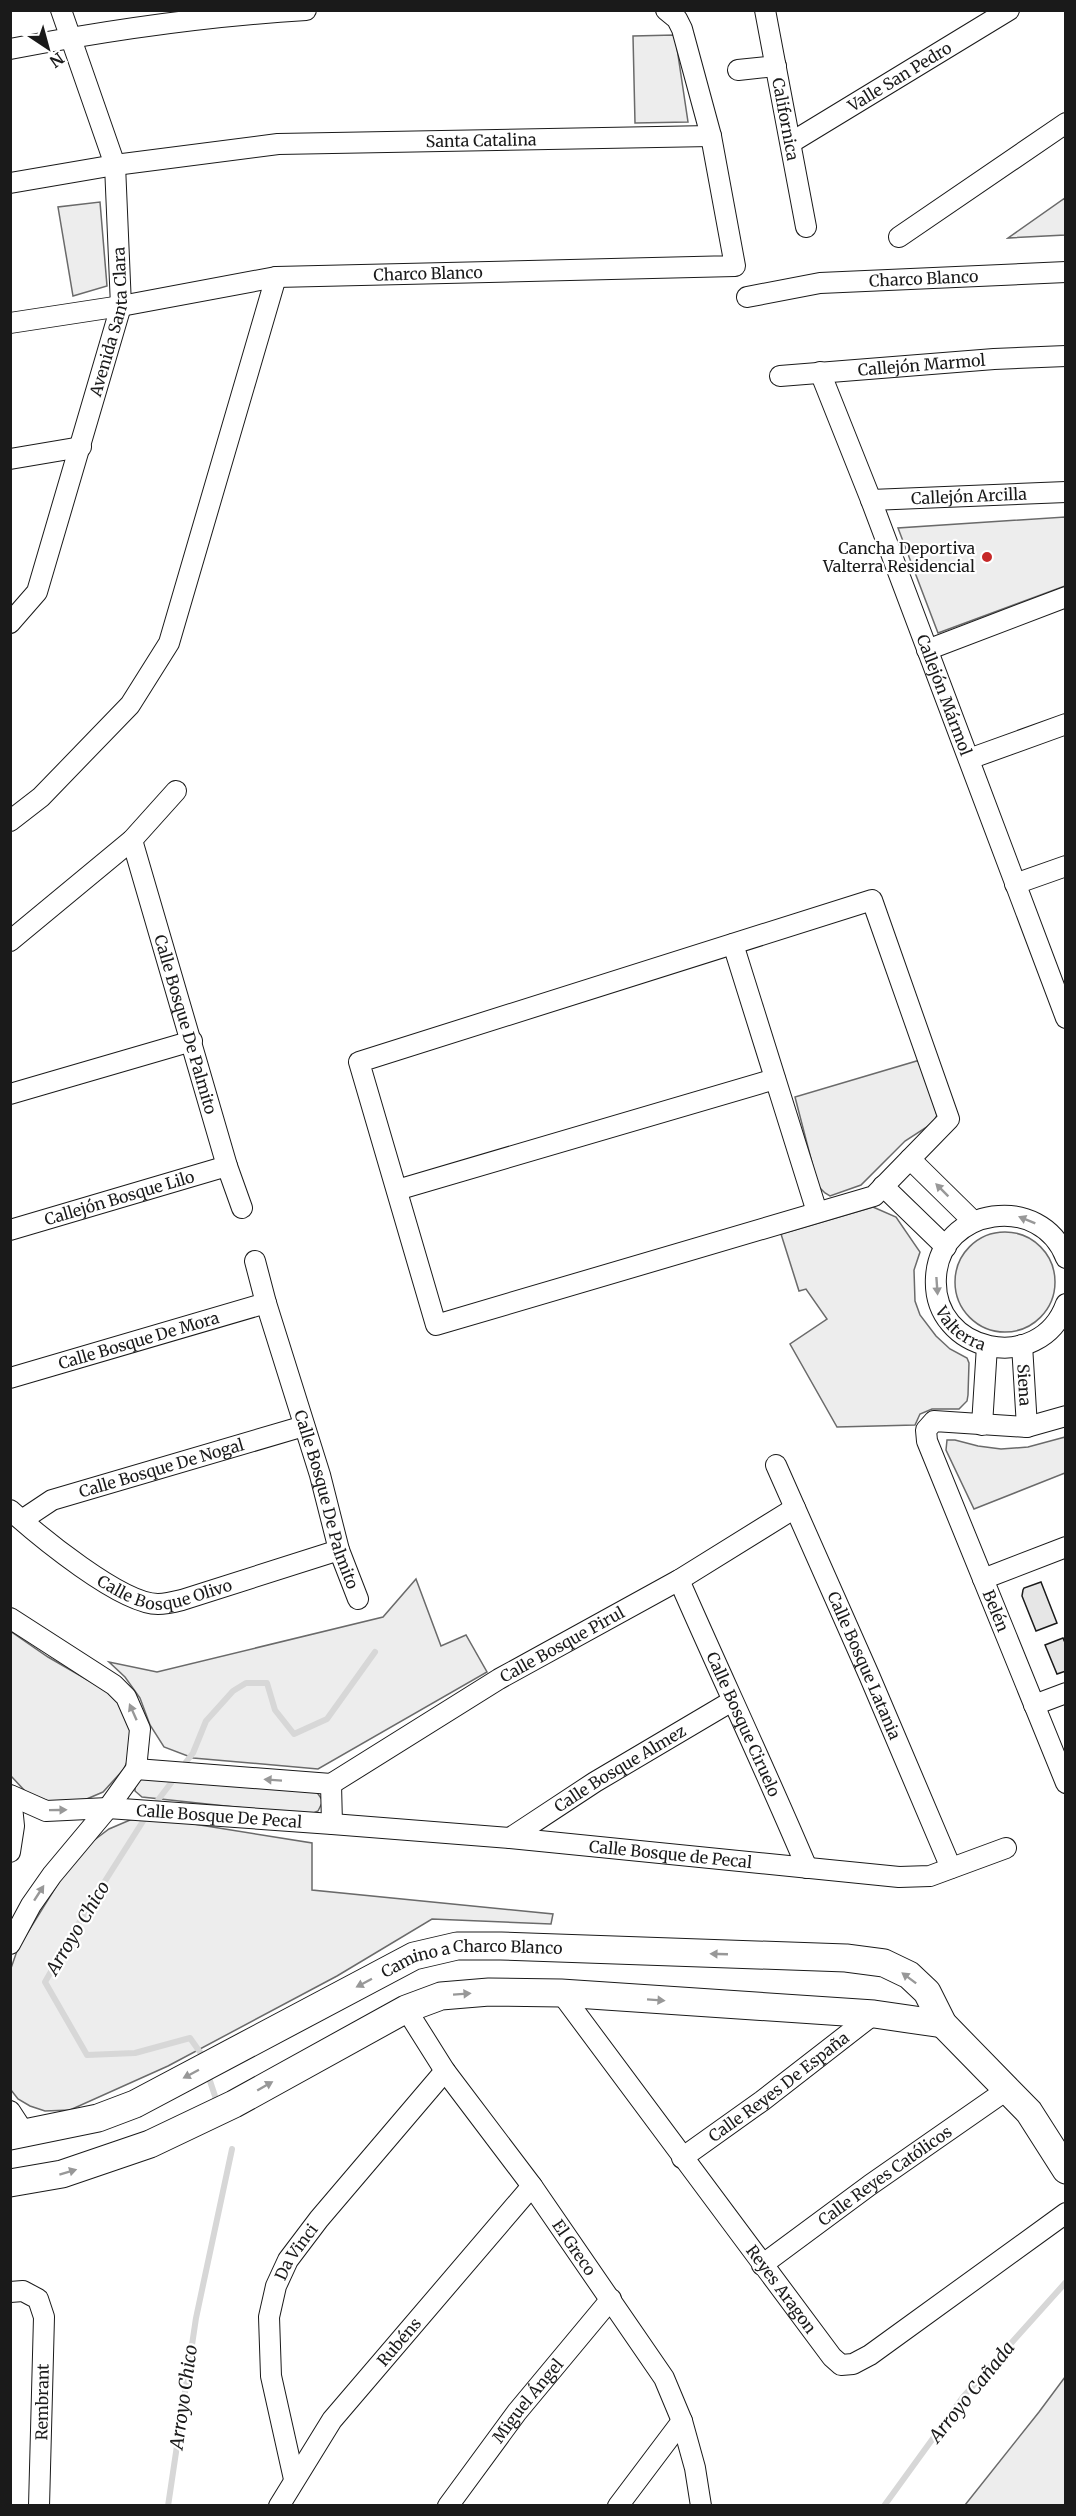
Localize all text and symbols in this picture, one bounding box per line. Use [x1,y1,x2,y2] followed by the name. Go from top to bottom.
[18,18,78,78] north arrow
[843,37,955,116] street label: Valle San Pedro
[46,48,68,72] text: N
[768,76,803,163] street label: Californica
[425,129,537,151] street label: Santa Catalina
[85,246,131,399] street label: Avenida Santa Clara
[373,262,483,285] street label: Charco Blanco
[868,266,979,291] street label: Charco Blanco
[857,350,986,380] street label: Callejón Marmol
[911,484,1028,508] street label: Callejón Arcilla
[822,538,975,576] place label: Cancha Deportiva Valterra Residencial
[980,550,994,564] marker: Cancha Deportiva Valterra Residencial
[912,632,976,758] street label: Callejón Mármol
[150,932,221,1116] street label: Calle Bosque De Palmito
[42,1166,197,1229] street label: Callejón Bosque Lilo
[934,1183,949,1197] one-way arrow
[1018,1215,1036,1225] one-way arrow
[932,1276,941,1295] one-way arrow
[931,1302,989,1355] street label: Valterra
[56,1307,222,1373] street label: Calle Bosque De Mora
[1013,1363,1036,1407] street label: Siena
[290,1408,363,1592] street label: Calle Bosque De Palmito
[77,1434,246,1502] street label: Calle Bosque De Nogal
[94,1570,234,1614] street label: Calle Bosque Olivo
[979,1587,1014,1635] street label: Belén
[823,1588,905,1743] street label: Calle Bosque Latania
[496,1602,628,1687] street label: Calle Bosque Pirul
[702,1649,785,1800] street label: Calle Bosque Ciruelo
[128,1703,138,1721] one-way arrow
[550,1721,690,1816] street label: Calle Bosque Almez
[263,1775,282,1784] one-way arrow
[136,1800,303,1832] street label: Calle Bosque De Pecal
[48,1806,67,1815] one-way arrow
[588,1836,753,1872] street label: Calle Bosque de Pecal
[40,1877,115,1981] water label: Arroyo Chico
[33,1886,45,1902] one-way arrow
[377,1936,563,1982] street label: Camino a Charco Blanco
[709,1949,728,1958] one-way arrow
[902,1972,917,1984] one-way arrow
[355,1978,372,1987] one-way arrow
[452,1989,471,1999] one-way arrow
[647,1995,666,2004] one-way arrow
[704,2027,853,2146] street label: Calle Reyes De España
[183,2069,200,2079] one-way arrow
[257,2081,274,2091] one-way arrow
[814,2121,956,2230] street label: Calle Reyes Católicos
[59,2167,77,2176] one-way arrow
[548,2216,600,2279] street label: El Greco
[270,2220,322,2283] street label: Da Vinci
[742,2241,821,2337] street label: Reyes Aragon
[373,2313,425,2370] street label: Rubéns
[923,2336,1019,2448] water label: Arroyo Cañada
[164,2343,202,2453] water label: Arroyo Chico
[488,2354,567,2447] street label: Miguel Ángel
[31,2363,53,2441] street label: Rembrant

